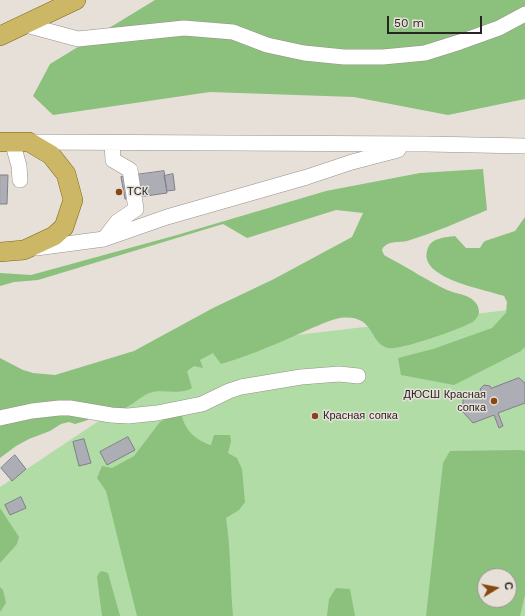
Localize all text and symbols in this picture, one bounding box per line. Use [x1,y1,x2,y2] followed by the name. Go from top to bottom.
[389,8,484,34] scale bar
[394,16,424,30] text: 50 m
[127,185,148,199] place label: ТСК
[114,187,124,197] marker: ТСК
[403,388,486,414] place label: ДЮСШ Красная сопка
[489,396,499,406] marker: ДЮСШ Красная сопка
[323,409,398,423] place label: Красная сопка
[310,411,320,421] marker: Красная сопка
[477,568,517,608] north arrow
[501,581,515,591] text: С

